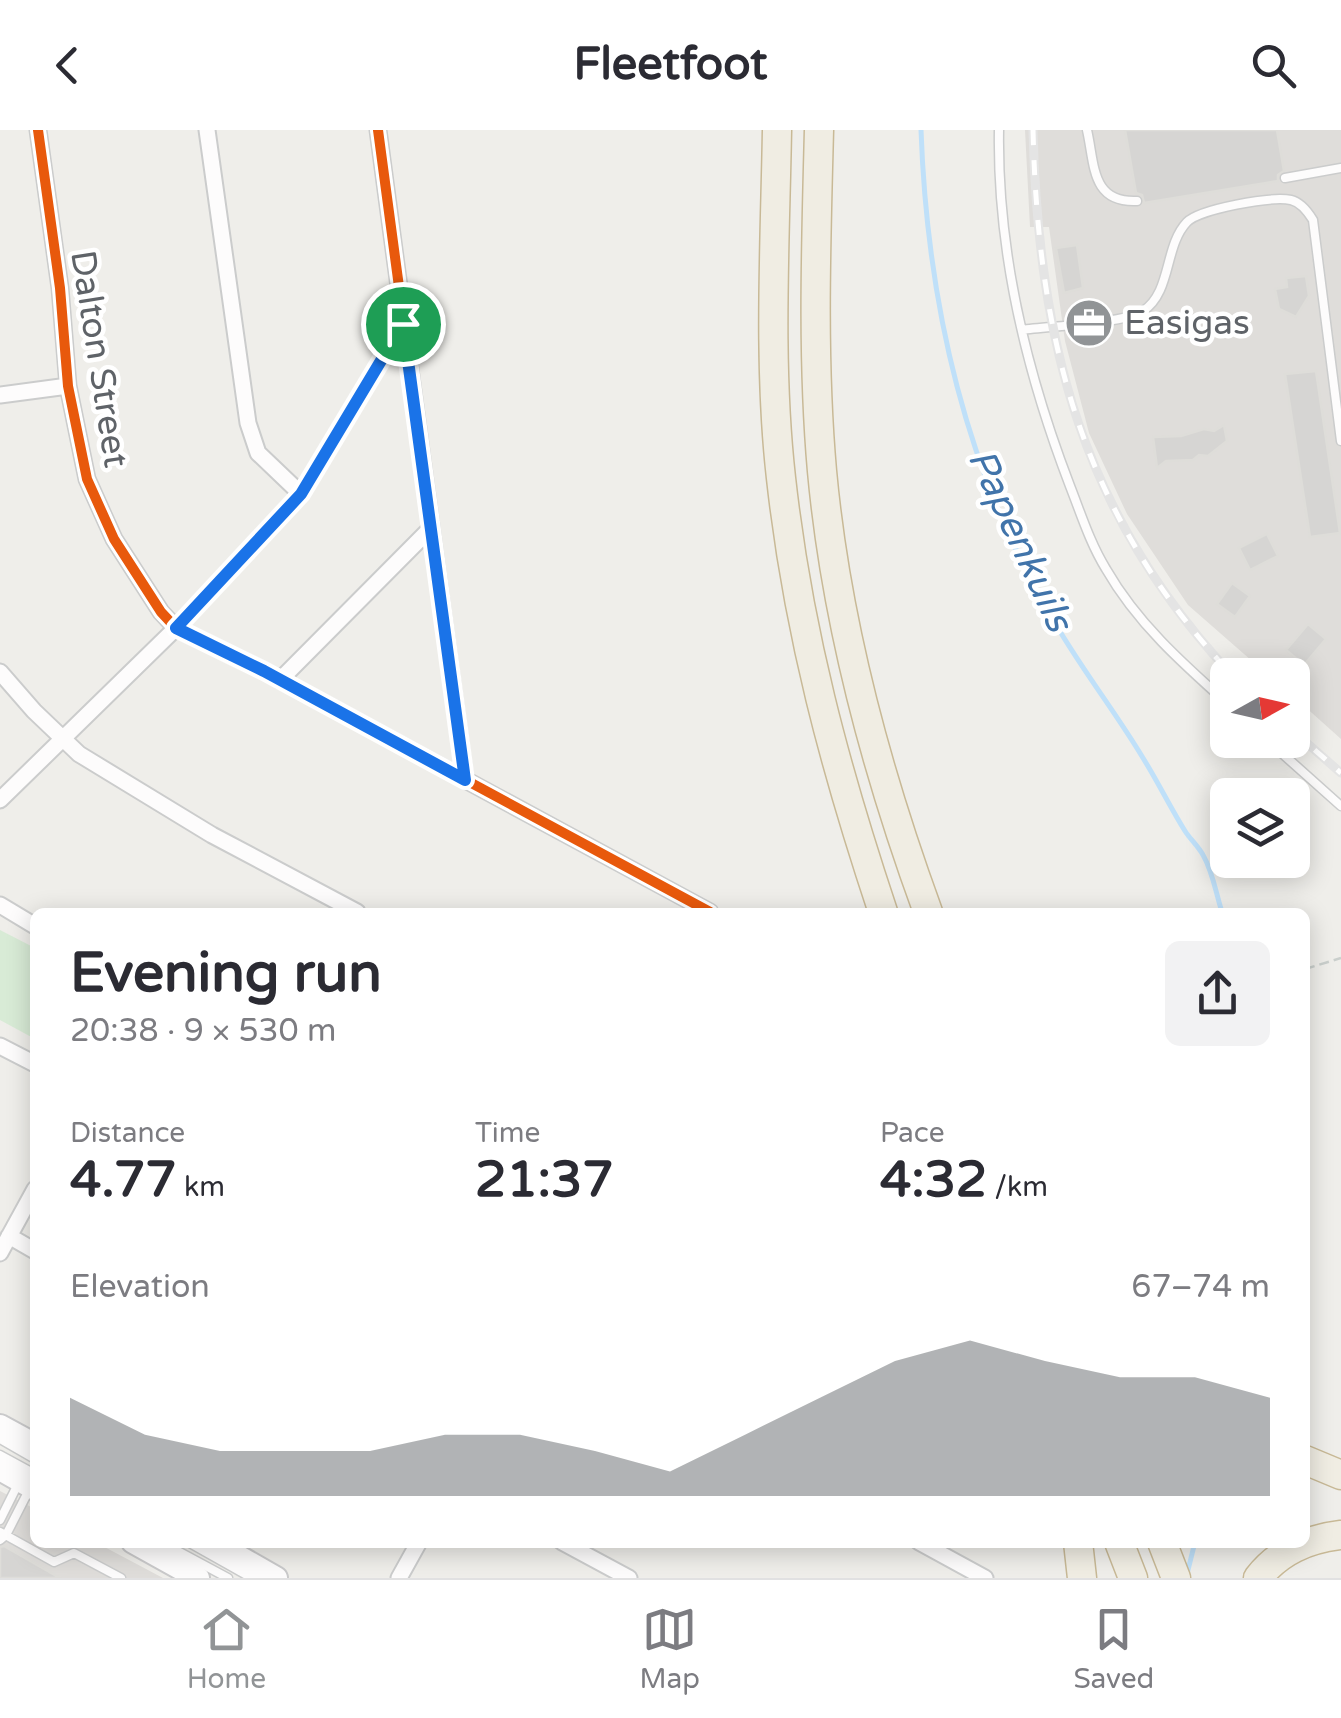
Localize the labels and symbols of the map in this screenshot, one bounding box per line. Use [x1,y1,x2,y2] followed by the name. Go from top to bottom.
[61,247,137,471] street label: Dalton Street
[361,282,446,367] pin
[1063,297,1115,349] office icon: Easigas
[1124,302,1250,344] place label: Easigas
[958,442,1083,641] water label: Papenkuils
[1210,658,1310,758] north arrow

